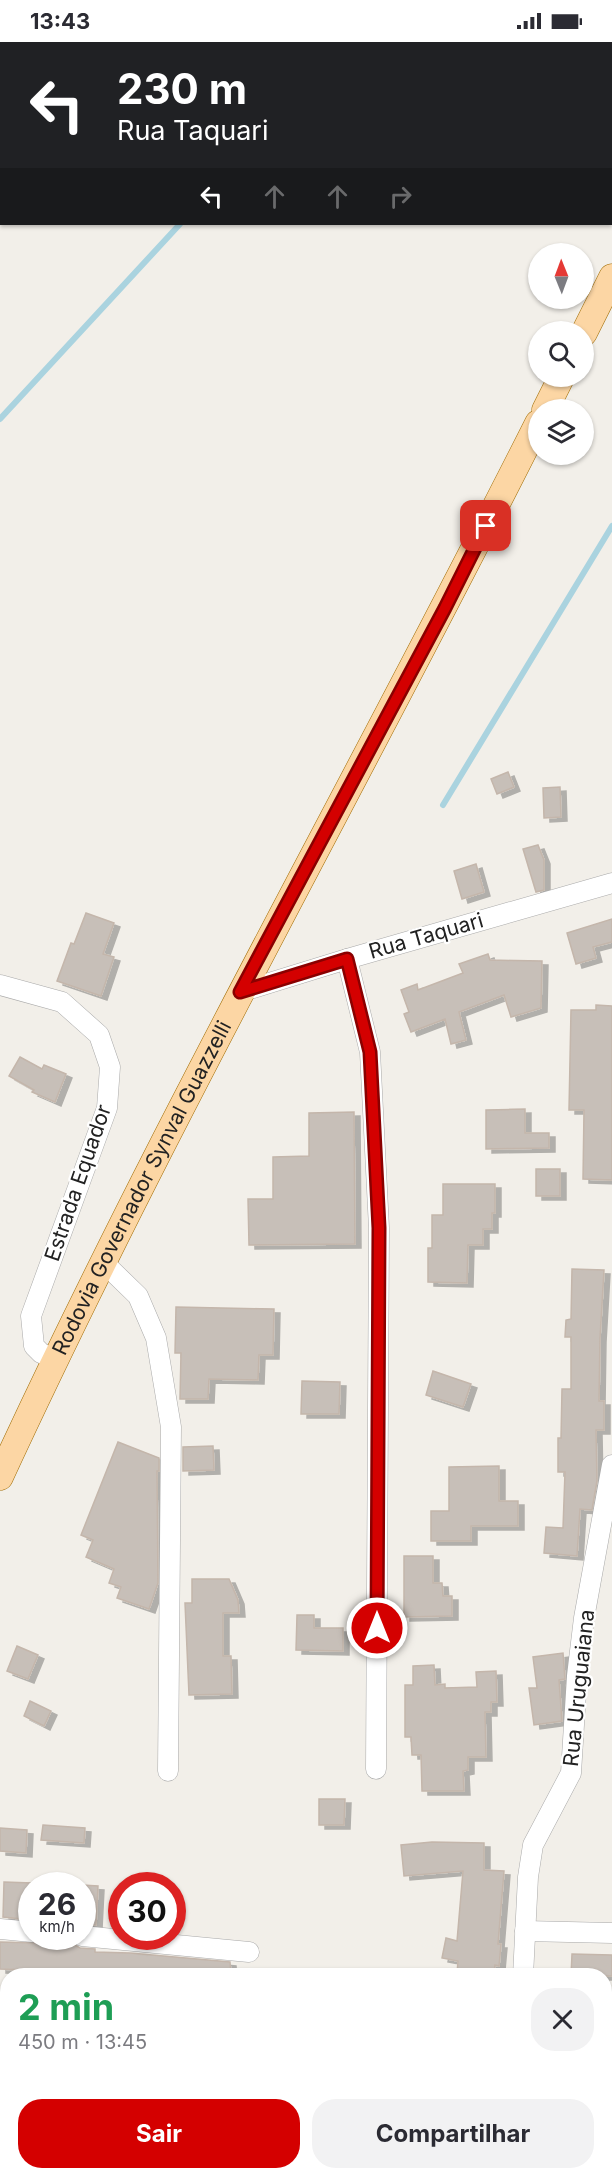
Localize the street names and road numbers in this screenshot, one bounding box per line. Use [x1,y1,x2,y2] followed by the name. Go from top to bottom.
[366,907,486,964] street label: Rua Taquari
[47,1016,236,1359] street label: Rodovia Governador Synval Guazzelli
[39,1101,116,1264] street label: Estrada Equador
[558,1608,599,1768] street label: Rua Uruguaiana

